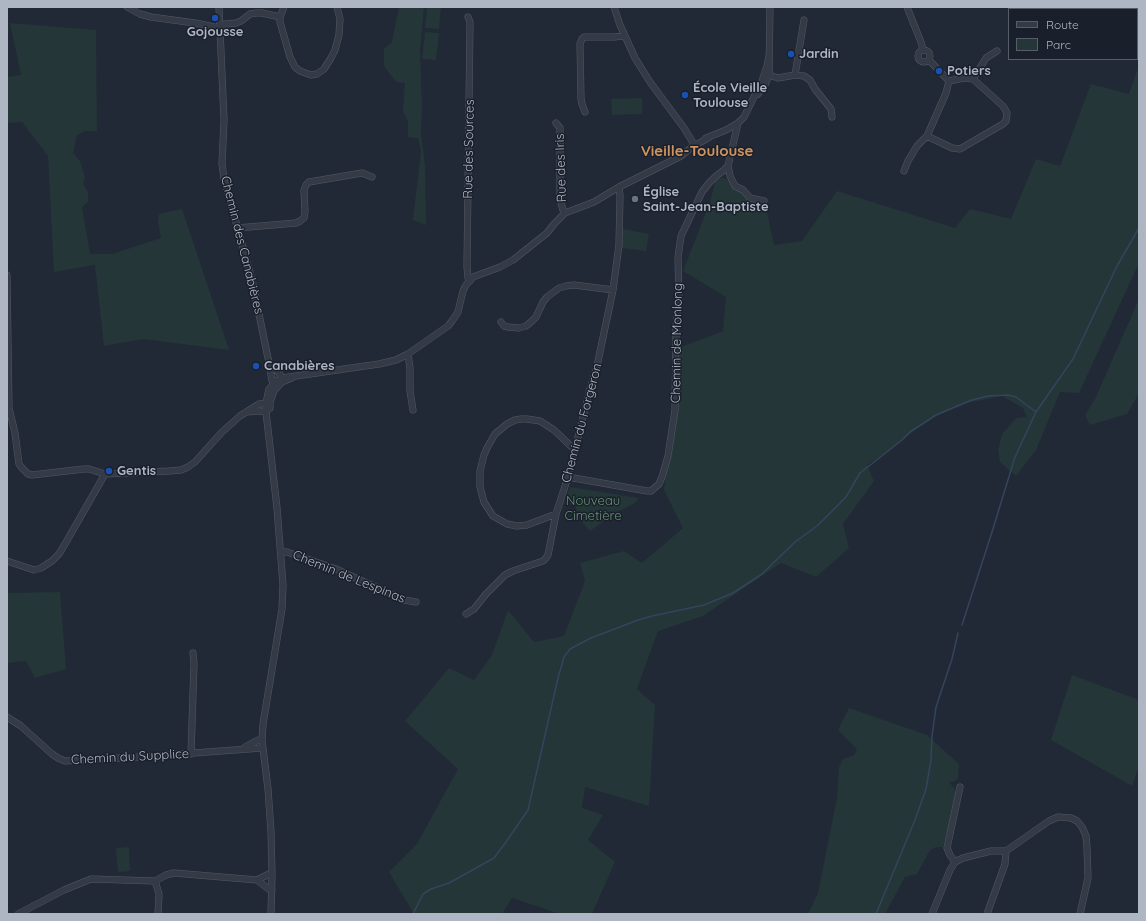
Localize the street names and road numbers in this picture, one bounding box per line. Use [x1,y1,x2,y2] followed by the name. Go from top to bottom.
[460,99,478,199] street label: Rue des Sources
[552,133,570,203] street label: Rue des Iris
[217,174,267,316] street label: Chemin des Canabières
[668,283,686,403] street label: Chemin de Monlong
[559,362,605,484] street label: Chemin du Forgeron
[290,547,408,607] street label: Chemin de Lespinas
[71,746,189,768] street label: Chemin du Supplice

